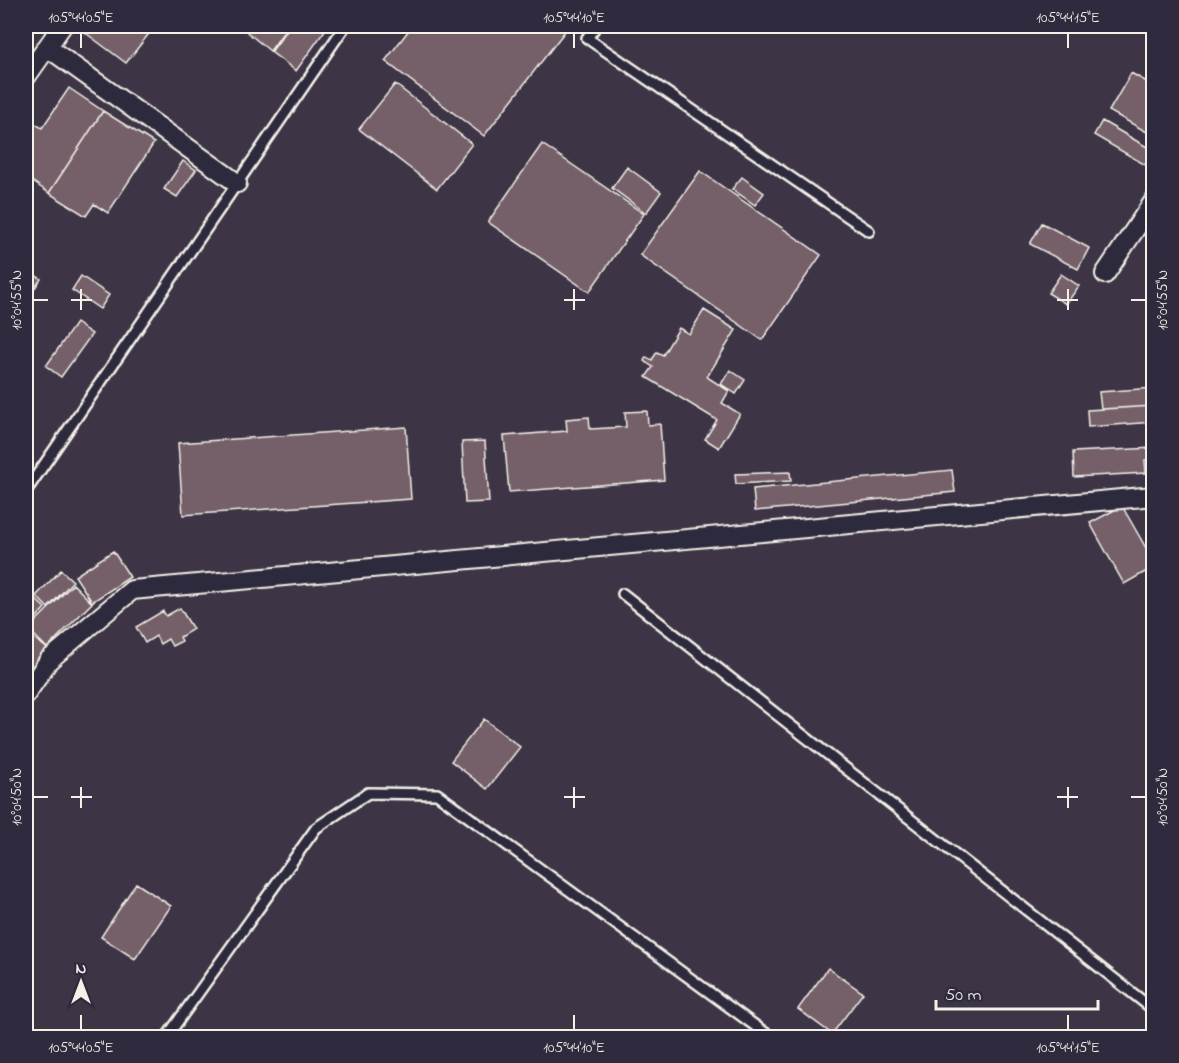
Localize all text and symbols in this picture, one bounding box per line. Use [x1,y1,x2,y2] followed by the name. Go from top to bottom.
[48,7,114,29] text: 105°44'05"E
[543,7,605,29] text: 105°44'10"E
[1036,7,1100,29] text: 105°44'15"E
[6,270,28,330] text: 10°04'55"N
[1152,270,1174,330] text: 10°04'55"N
[6,768,28,826] text: 10°04'50"N
[1152,768,1174,826] text: 10°04'50"N
[51,952,111,1012] north arrow
[76,957,87,981] text: N
[936,973,1098,1011] scale bar
[945,983,982,1009] text: 50 m
[48,1037,114,1059] text: 105°44'05"E
[543,1037,605,1059] text: 105°44'10"E
[1036,1037,1100,1059] text: 105°44'15"E

